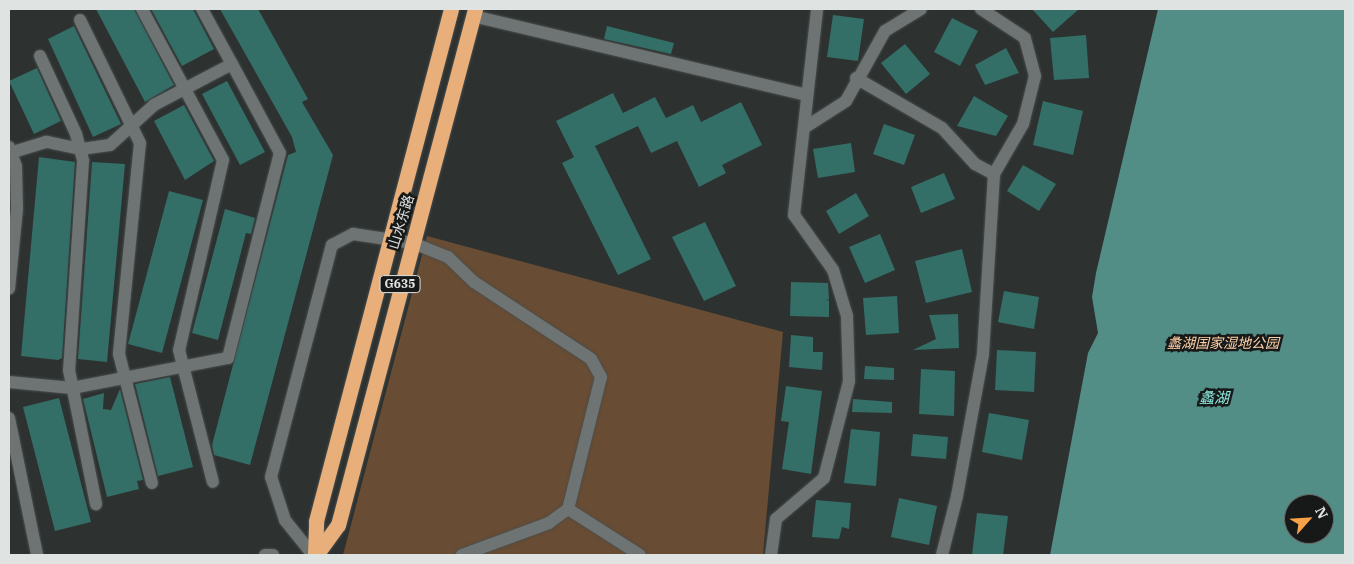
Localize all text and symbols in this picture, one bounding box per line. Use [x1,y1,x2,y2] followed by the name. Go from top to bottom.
[385,193,417,251] street label: 山水东路
[379,274,421,294] road number: G635
[1167,335,1279,351] park label: 蠡湖国家湿地公园
[1199,389,1229,407] water label: 蠡湖
[1284,494,1334,544] north arrow
[1311,504,1332,522] text: N

